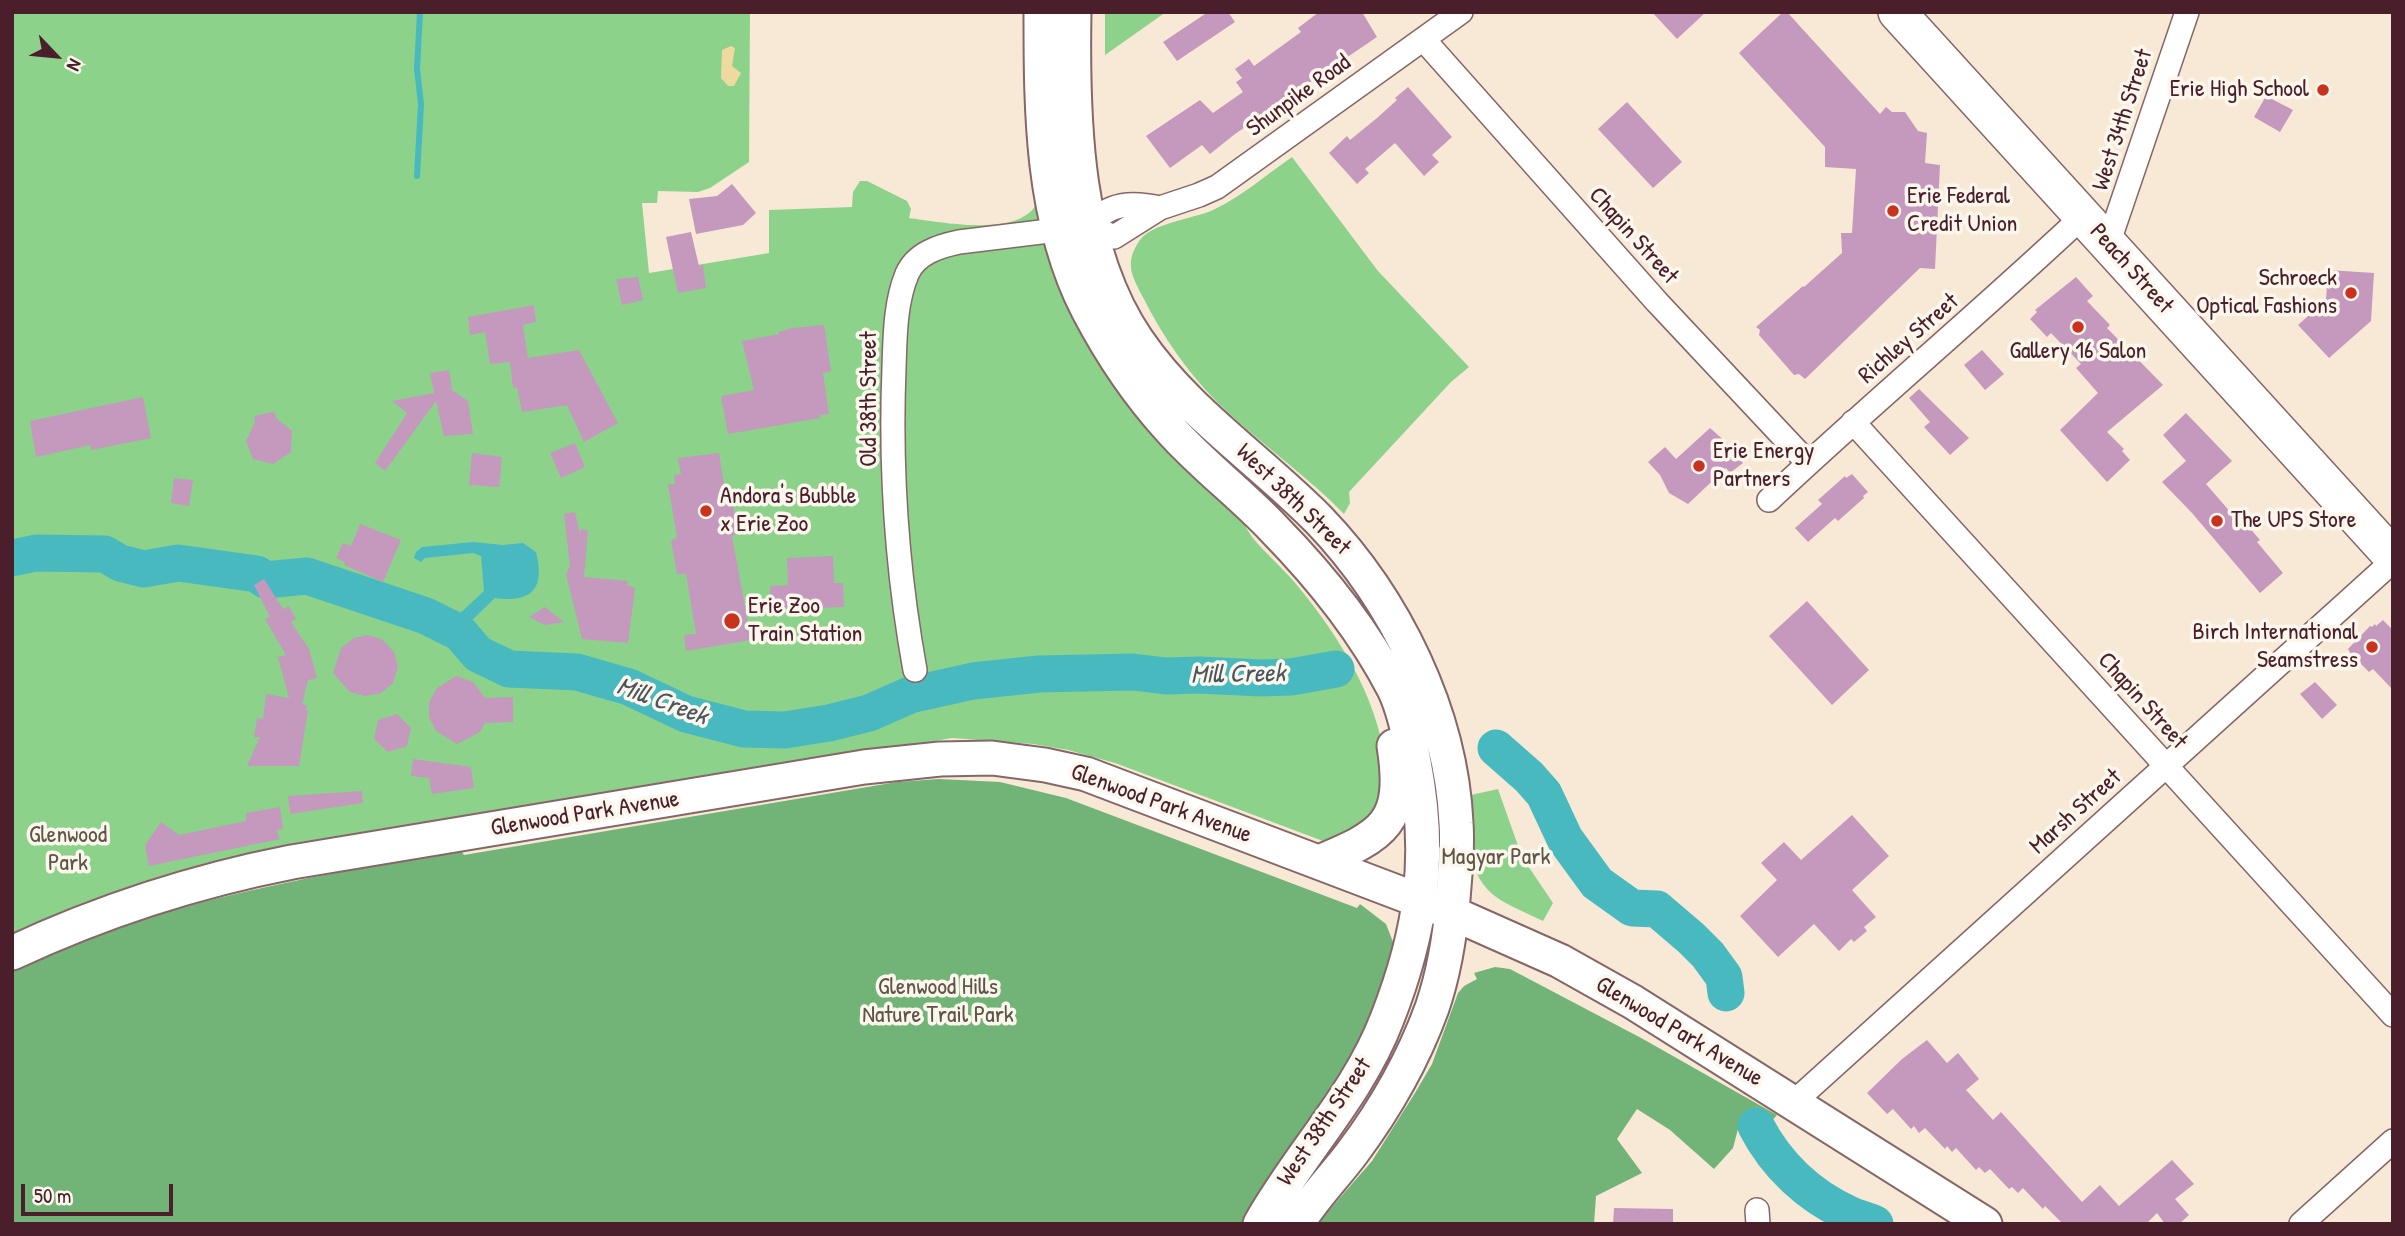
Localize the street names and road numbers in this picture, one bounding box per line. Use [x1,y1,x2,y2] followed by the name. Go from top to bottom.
[2087,46,2159,194] street label: West 34th Street
[1241,49,1357,143] street label: Shunpike Road
[1582,182,1684,290] street label: Chapin Street
[2083,218,2179,320] street label: Peach Street
[1853,288,1965,390] street label: Richley Street
[856,331,884,467] street label: Old 38th Street
[1230,438,1356,562] street label: West 38th Street
[2091,647,2193,755] street label: Chapin Street
[1067,758,1255,850] street label: Glenwood Park Avenue
[2024,763,2128,861] street label: Marsh Street
[489,785,681,843] street label: Glenwood Park Avenue
[1590,971,1768,1093] street label: Glenwood Park Avenue
[1272,1053,1378,1191] street label: West 38th Street

